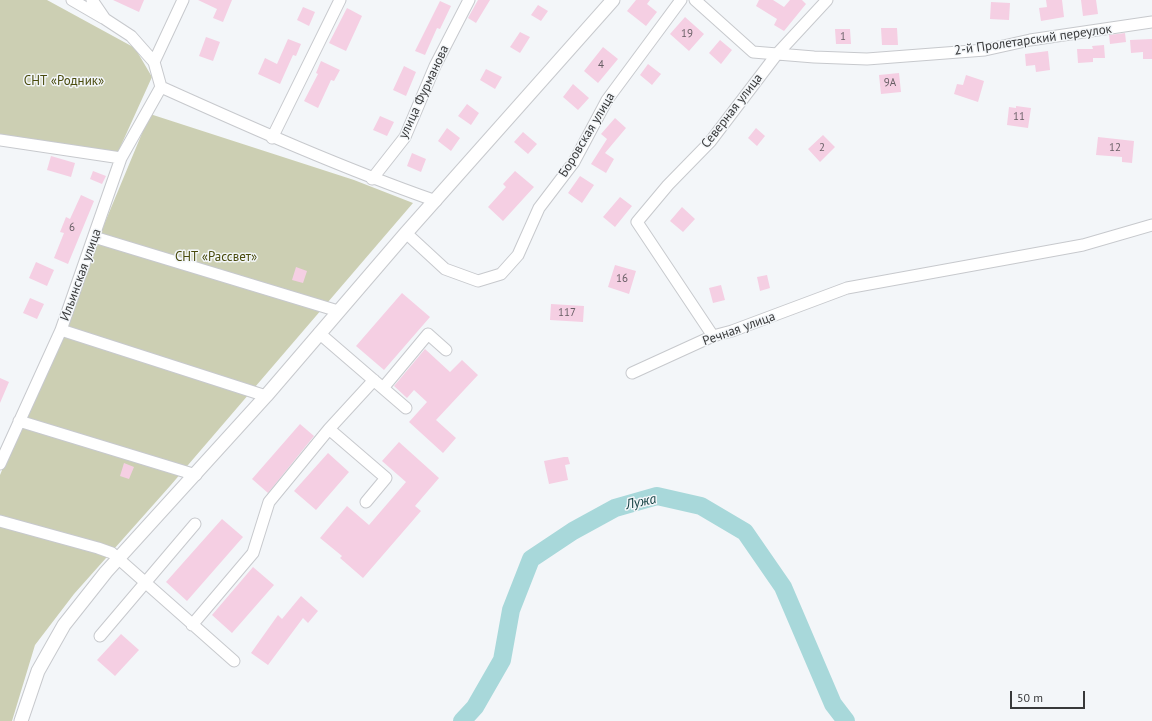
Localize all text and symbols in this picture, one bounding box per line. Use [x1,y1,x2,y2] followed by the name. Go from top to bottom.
[953,21,1113,59] street label: 2-й Пролетарский переулок
[681,27,693,41] house number: 19
[840,30,846,44] house number: 1
[396,43,452,141] street label: улица Фурманова
[598,58,604,72] house number: 4
[698,71,766,151] street label: Северная улица
[24,73,104,89] park label: СНТ «Родник»
[884,76,896,90] house number: 9А
[556,90,618,180] street label: Боровская улица
[1013,110,1025,124] house number: 11
[819,141,825,155] house number: 2
[1109,141,1121,155] house number: 12
[69,221,75,235] house number: 6
[57,227,105,323] street label: Ильинская улица
[175,249,257,265] park label: СНТ «Рассвет»
[616,272,628,286] house number: 16
[558,306,576,320] house number: 117
[701,309,777,349] street label: Речная улица
[624,491,658,513] water label: Лужа
[1012,683,1087,709] scale bar
[1017,690,1043,705] text: 50 m

